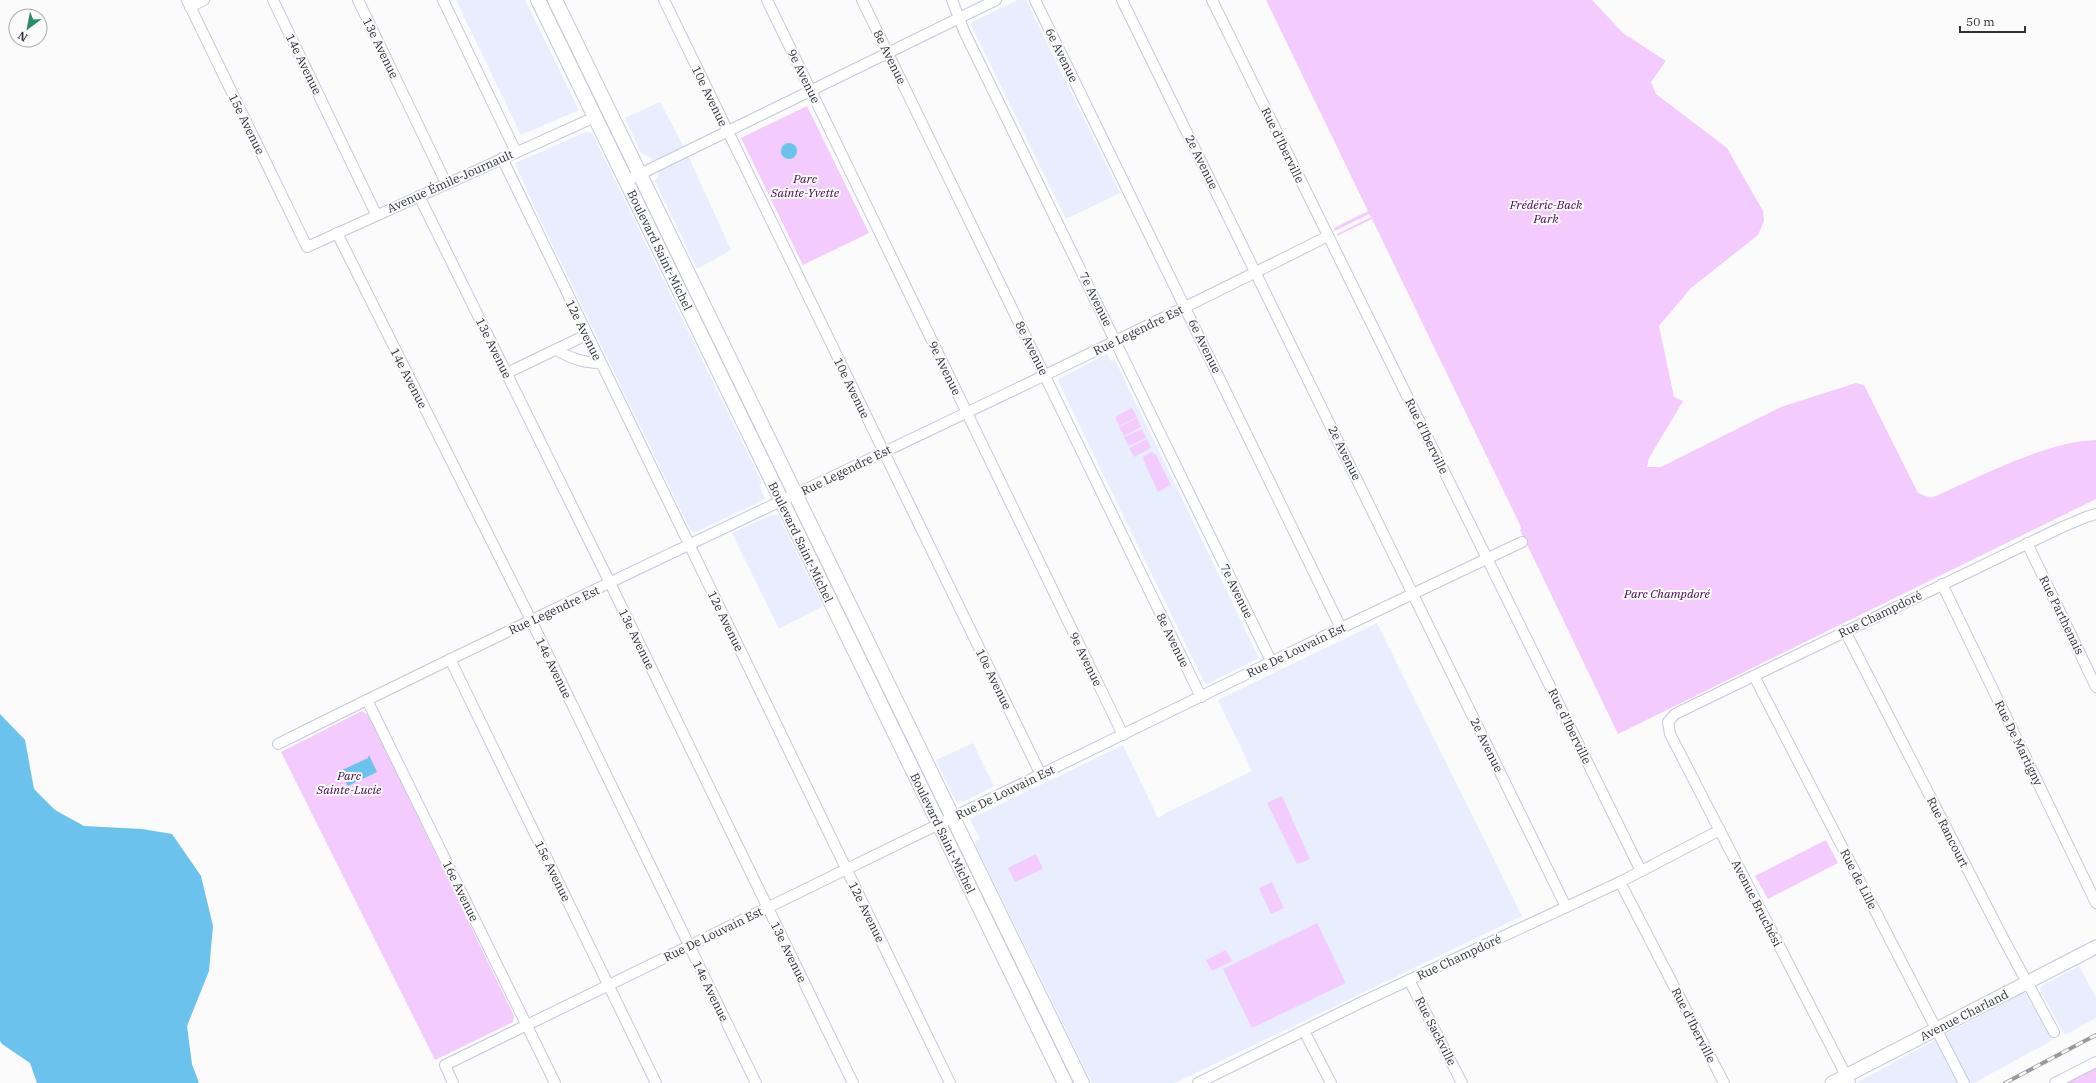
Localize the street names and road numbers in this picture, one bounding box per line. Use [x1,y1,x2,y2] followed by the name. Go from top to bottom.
[360,15,402,81] street label: 13e Avenue
[1042,25,1082,85] street label: 6e Avenue
[870,27,910,87] street label: 8e Avenue
[283,31,325,97] street label: 14e Avenue
[784,46,824,106] street label: 9e Avenue
[689,63,731,129] street label: 10e Avenue
[226,91,268,157] street label: 15e Avenue
[1258,105,1308,185] street label: Rue d'Iberville
[1182,132,1222,192] street label: 2e Avenue
[385,146,515,216] street label: Avenue Émile-Journault
[624,187,696,313] street label: Boulevard Saint-Michel
[1076,269,1116,329] street label: 7e Avenue
[563,297,605,363] street label: 12e Avenue
[1091,302,1185,358] street label: Rue Legendre Est
[473,315,515,381] street label: 13e Avenue
[1185,316,1225,376] street label: 6e Avenue
[1012,318,1052,378] street label: 8e Avenue
[925,338,965,398] street label: 9e Avenue
[387,345,431,411] street label: 14e Avenue
[831,355,873,421] street label: 10e Avenue
[1402,396,1452,476] street label: Rue d'Iberville
[1325,423,1365,483] street label: 2e Avenue
[799,442,893,498] street label: Rue Legendre Est
[765,479,837,605] street label: Boulevard Saint-Michel
[1217,561,1257,621] street label: 7e Avenue
[2036,573,2088,657] street label: Rue Parthenais
[506,582,602,638] street label: Rue Legendre Est
[1836,587,1924,641] street label: Rue Champdoré
[705,588,747,654] street label: 12e Avenue
[616,606,658,672] street label: 13e Avenue
[1153,610,1193,670] street label: 8e Avenue
[1244,619,1348,681] street label: Rue De Louvain Est
[1066,629,1106,689] street label: 9e Avenue
[533,635,575,701] street label: 14e Avenue
[973,646,1015,712] street label: 10e Avenue
[1545,686,1595,766] street label: Rue d'Iberville
[1992,698,2046,789] street label: Rue De Martigny
[1467,715,1507,775] street label: 2e Avenue
[953,761,1057,823] street label: Rue De Louvain Est
[907,770,979,896] street label: Boulevard Saint-Michel
[1924,794,1972,870] street label: Rue Rancourt
[532,838,574,904] street label: 15e Avenue
[1837,846,1881,912] street label: Rue de Lille
[1729,857,1786,949] street label: Avenue Bruchési
[440,858,482,924] street label: 16e Avenue
[846,879,888,945] street label: 12e Avenue
[661,903,765,965] street label: Rue De Louvain Est
[768,919,810,985] street label: 13e Avenue
[1415,931,1503,983] street label: Rue Champdoré
[690,958,732,1024] street label: 14e Avenue
[1669,985,1719,1065] street label: Rue d'Iberville
[1917,986,2011,1044] street label: Avenue Charland
[1412,994,1460,1068] street label: Rue Sackville

